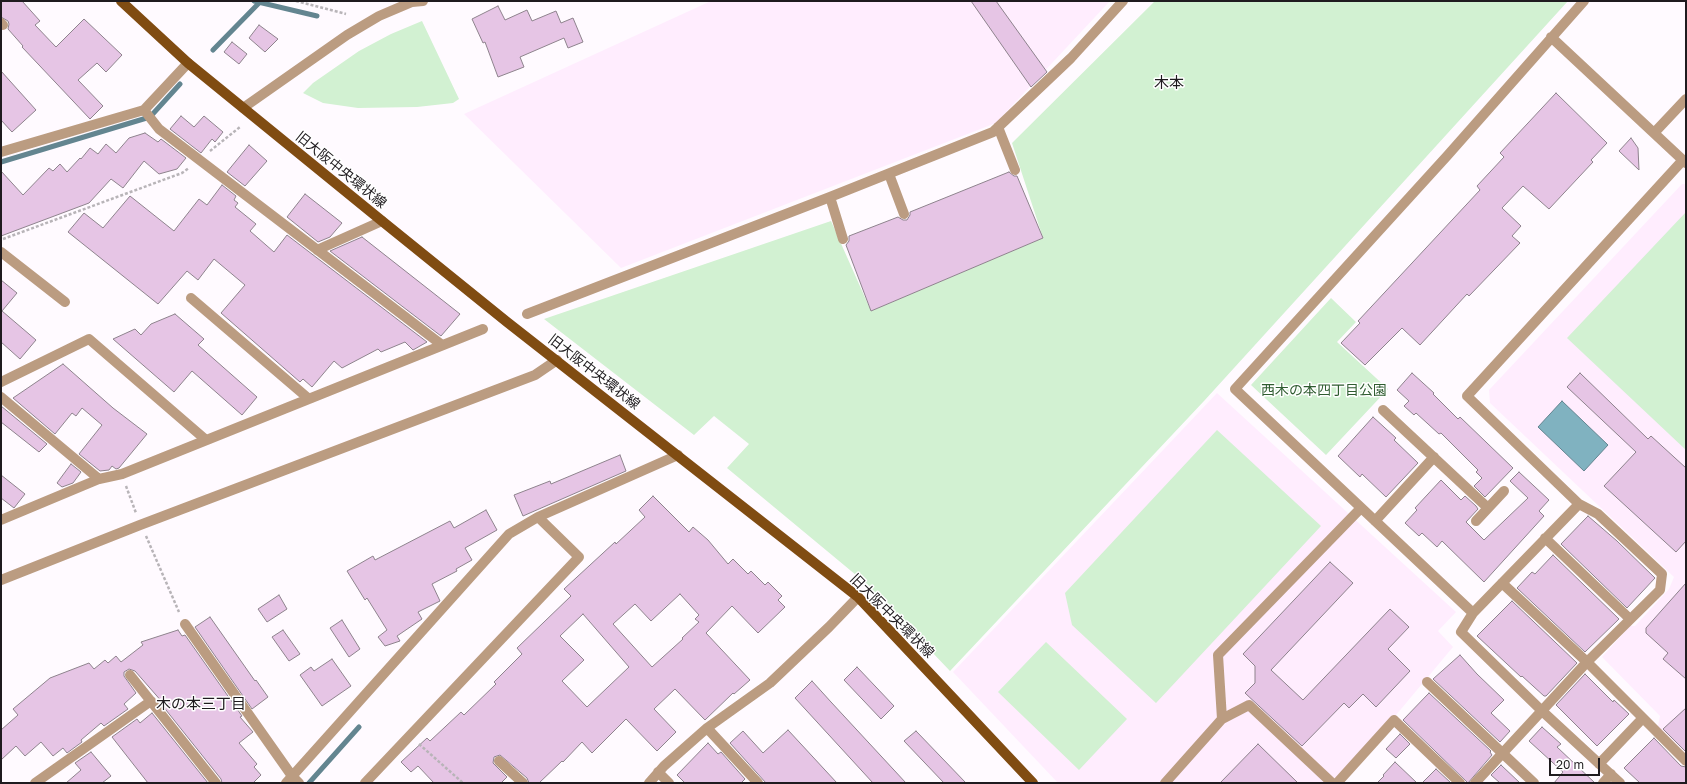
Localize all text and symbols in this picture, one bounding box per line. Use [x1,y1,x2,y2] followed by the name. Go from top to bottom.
[1154,74,1184,92] district label: 木本
[292,128,390,212] street label: 旧大阪中央環状線
[545,331,643,413] street label: 旧大阪中央環状線
[1261,383,1387,399] park label: 西木の本四丁目公園
[846,570,938,662] street label: 旧大阪中央環状線
[156,695,246,713] district label: 木の本三丁目
[1551,750,1602,776] scale bar
[1556,757,1584,772] text: 20 m

